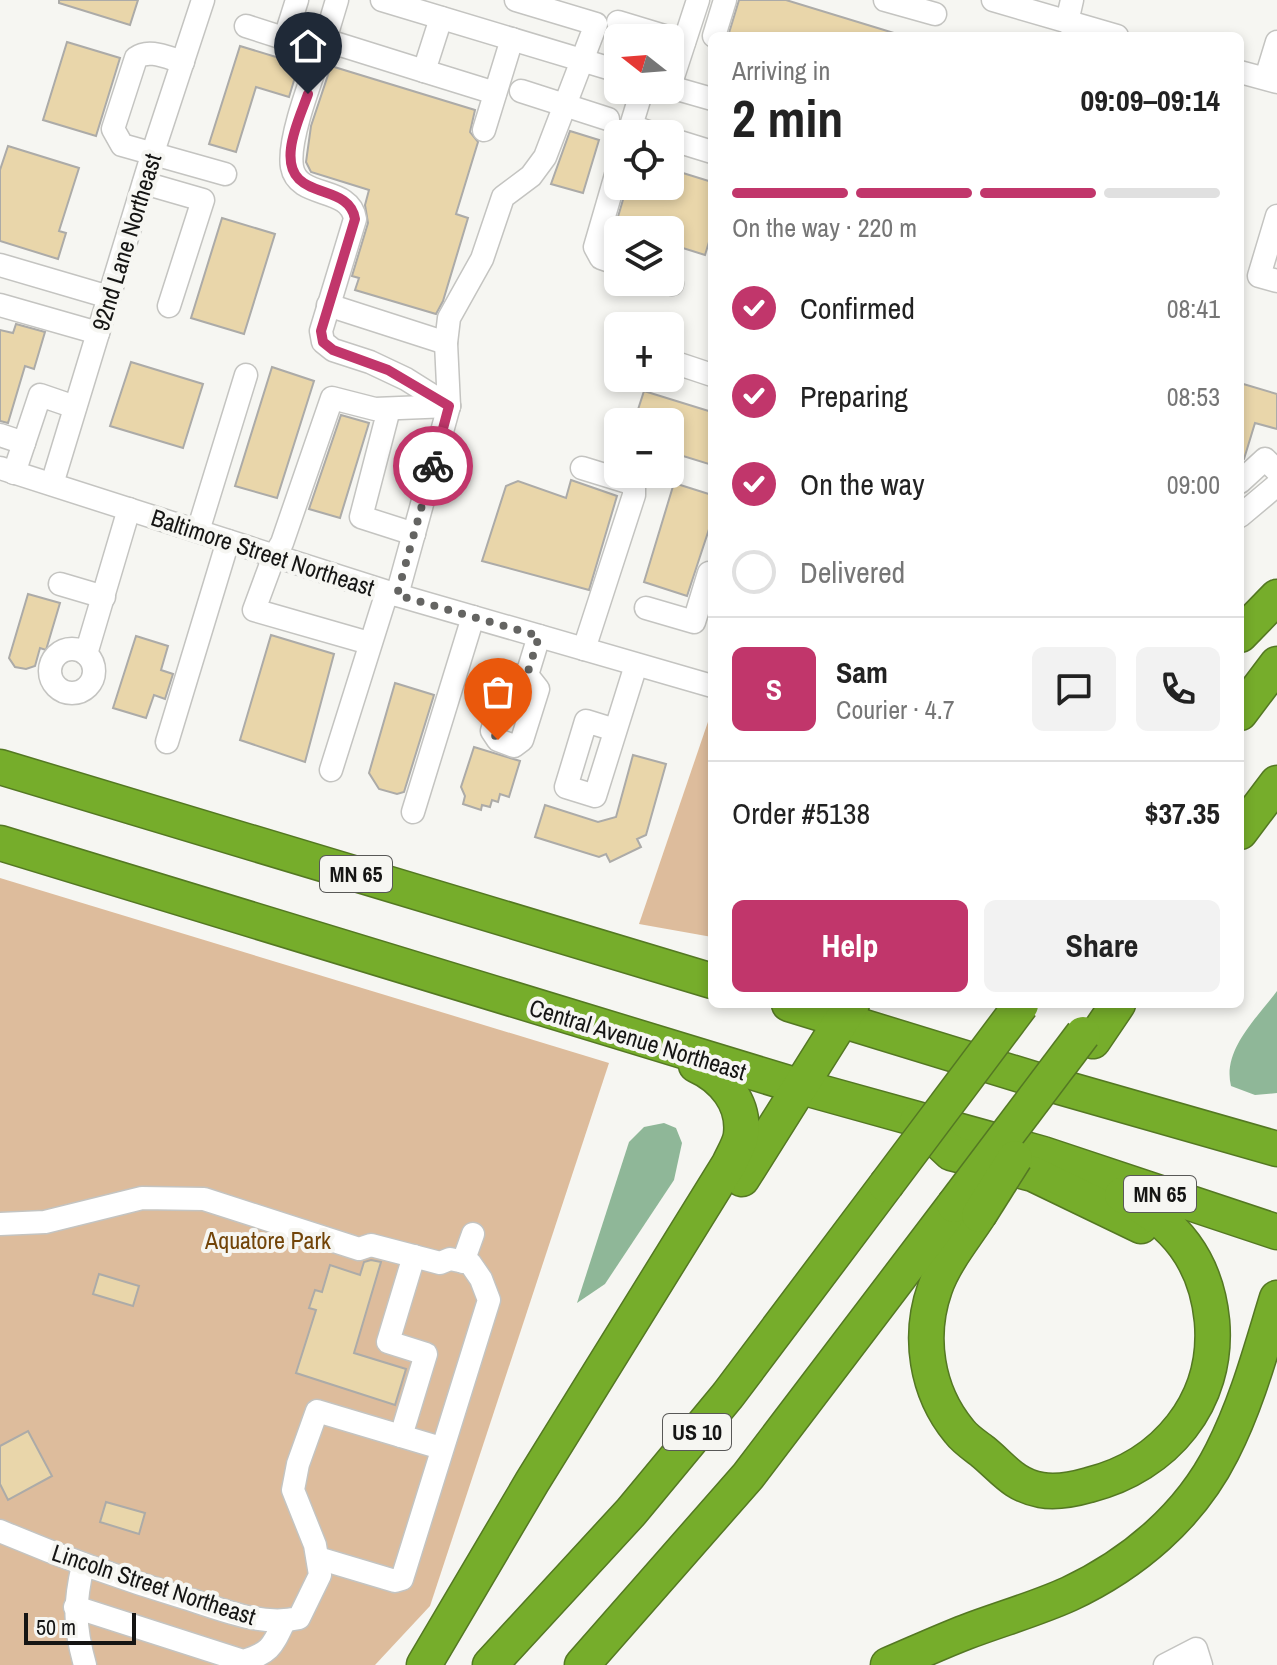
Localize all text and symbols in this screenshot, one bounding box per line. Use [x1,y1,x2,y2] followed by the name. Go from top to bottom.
[274,12,342,94] pin
[286,24,330,68] icon: home
[604,24,684,104] north arrow
[604,24,684,488] map controls
[732,53,830,88] text: Arriving in
[1081,80,1220,120] text: 09:09–09:14
[732,83,843,153] text: 2 min
[604,120,684,200] button: locate
[84,149,168,335] street label: 92nd Lane Northeast
[732,210,917,245] text: On the way · 220 m
[604,216,684,296] button: layers
[732,286,776,330] icon: check
[800,288,915,328] text: Confirmed
[1167,291,1220,326] text: 08:41
[604,312,684,392] button: +
[732,374,776,418] icon: check
[800,376,908,416] text: Preparing
[1167,379,1220,414] text: 08:53
[604,408,684,488] button: −
[393,426,473,506] courier
[411,444,455,488] icon: bike
[732,462,776,506] icon: check
[800,464,924,504] text: On the way
[1167,467,1220,502] text: 09:00
[147,501,379,603] street label: Baltimore Street Northeast
[800,552,905,592] text: Delivered
[1032,647,1116,731] button: chat
[1136,647,1220,731] button: phone
[836,652,888,692] text: Sam
[464,658,532,740] pin
[766,669,782,709] text: S
[476,670,520,714] icon: bag
[836,692,955,727] text: Courier · 4.7
[732,793,870,833] text: Order #5138
[1145,793,1220,833] text: $37.35
[320,856,392,892] road number: MN 65
[732,900,968,992] button: Help
[984,900,1220,992] button: Share
[526,991,751,1087] street label: Central Avenue Northeast
[1124,1176,1196,1212] road number: MN 65
[204,1224,331,1256] park label: Aquatore Park
[663,1414,731,1450] road number: US 10
[48,1536,260,1632] street label: Lincoln Street Northeast
[24,1609,136,1645] scale bar
[36,1612,76,1642] text: 50 m

